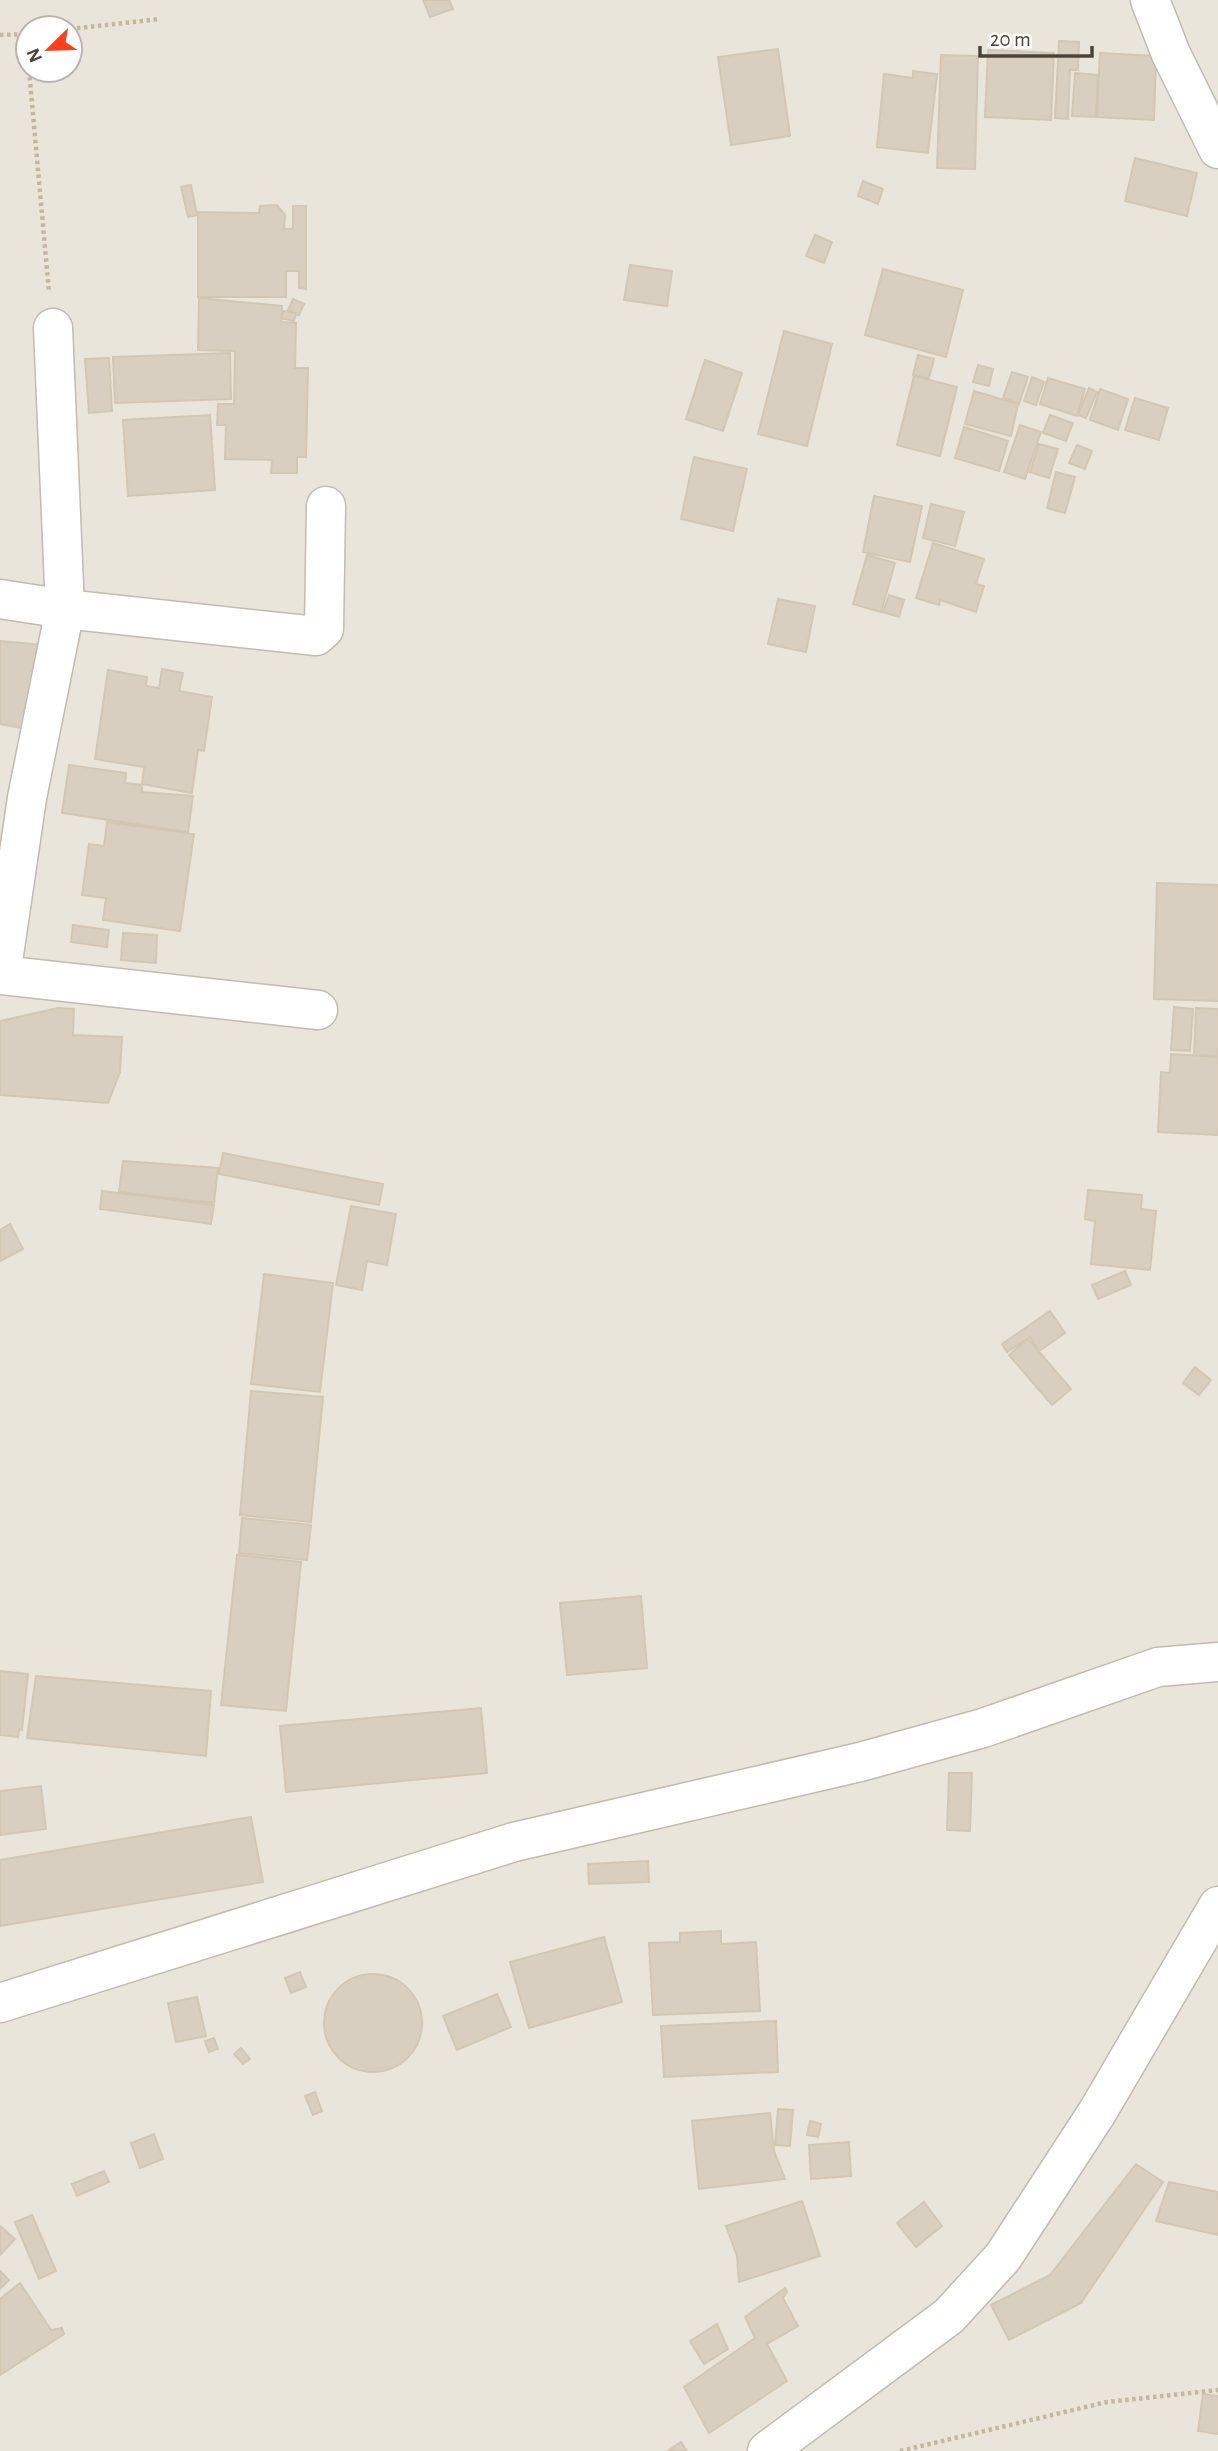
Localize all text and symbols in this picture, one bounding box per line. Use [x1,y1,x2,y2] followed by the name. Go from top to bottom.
[14,14,84,84] north arrow
[980,14,1092,58] scale bar
[990,29,1031,50] text: 20 m
[23,45,46,65] text: N

